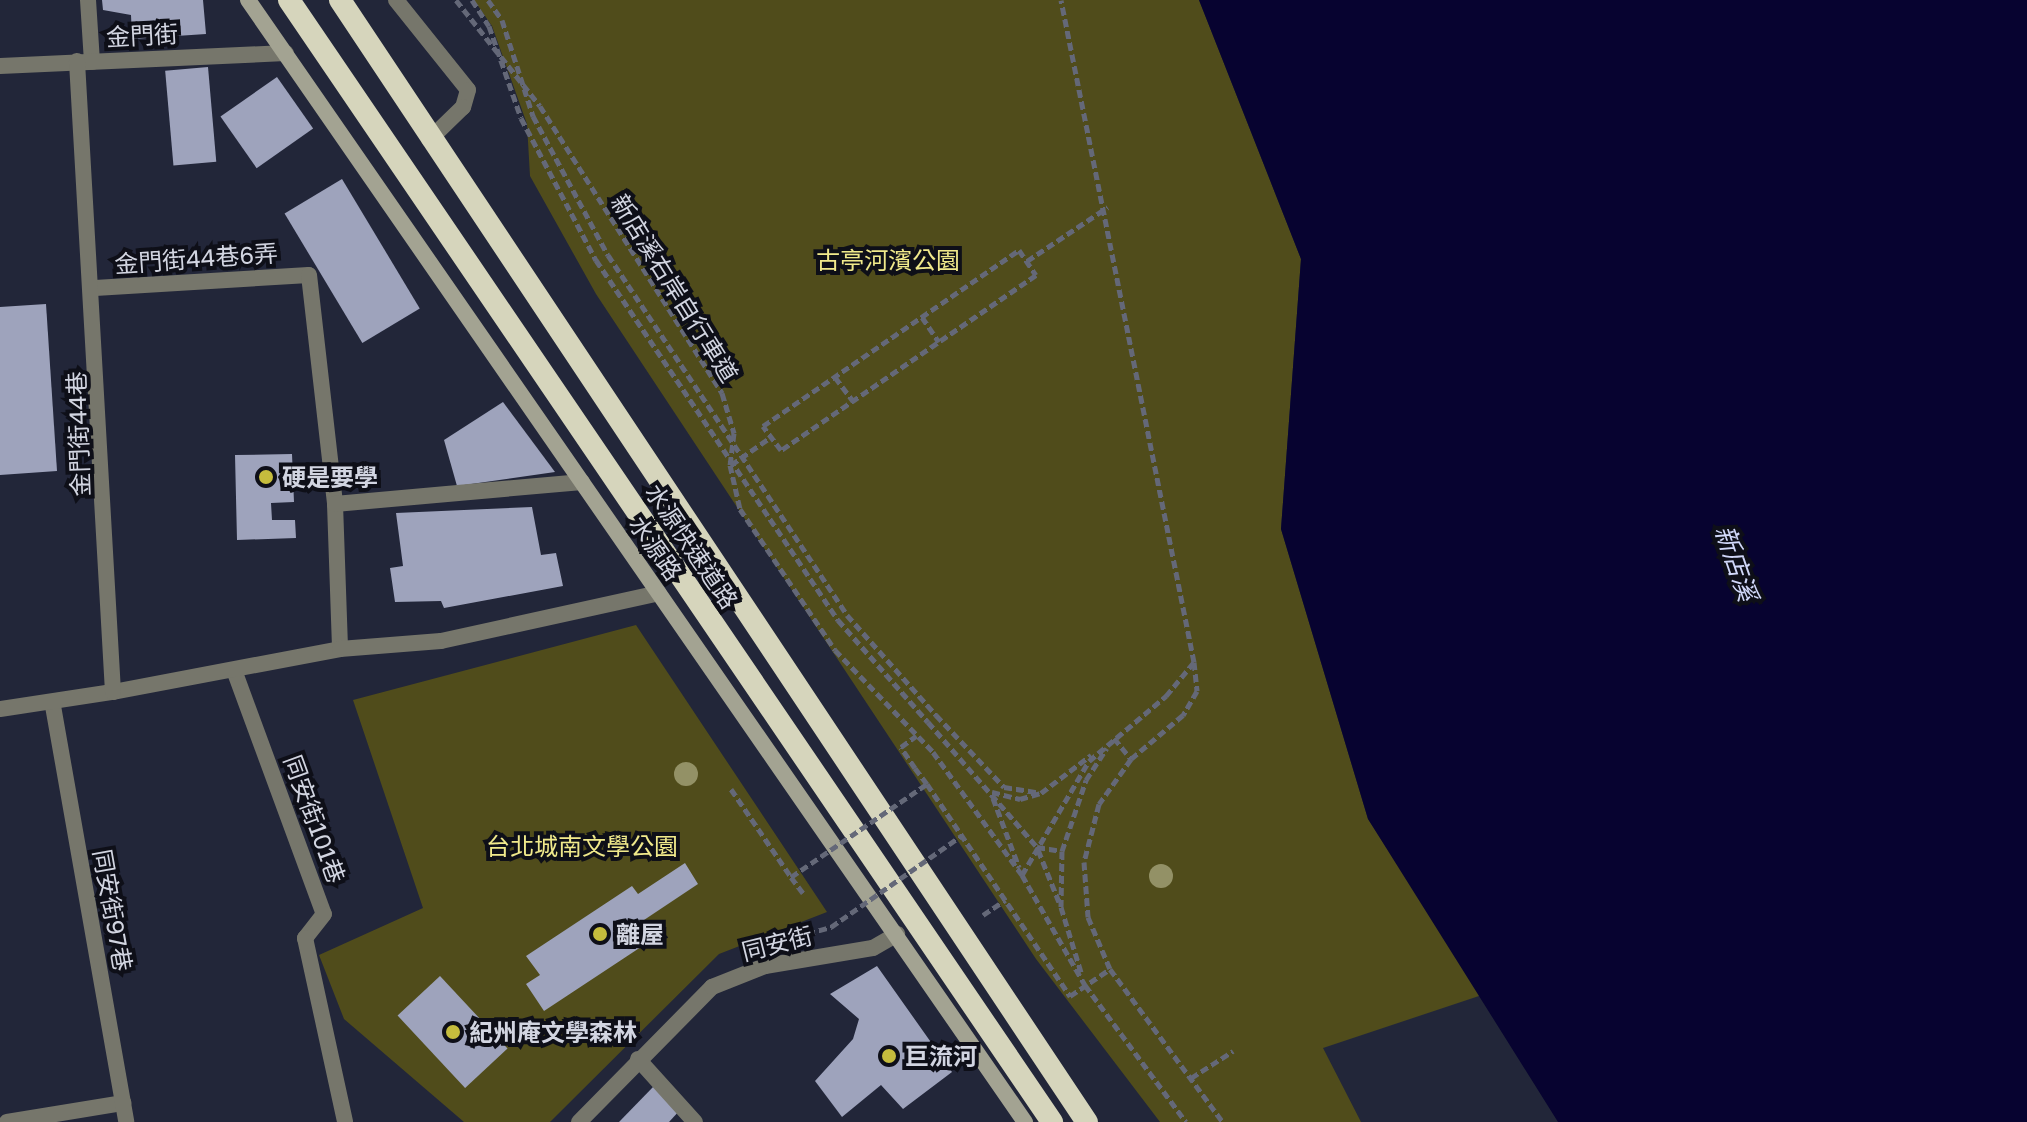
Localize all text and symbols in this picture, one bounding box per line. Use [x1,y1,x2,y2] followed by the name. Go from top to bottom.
[105,19,179,51] street label: 金門街
[606,189,744,387] street label: 新店溪右岸自行車道
[113,238,279,278] street label: 金門街44巷6弄
[816,246,960,274] park label: 古亭河濱公園
[61,371,95,497] street label: 金門街44巷
[282,463,378,491] place label: 硬是要學
[257,468,275,486] marker: 硬是要學
[640,478,744,614] street label: 水源快速道路
[624,510,688,586] street label: 水源路
[1709,521,1763,605] water label: 新店溪
[279,751,351,887] street label: 同安街101巷
[486,832,678,860] park label: 台北城南文學公園
[88,847,138,973] street label: 同安街97巷
[616,920,664,948] place label: 離屋
[739,920,815,966] street label: 同安街
[591,925,609,943] marker: 離屋
[469,1018,637,1046] place label: 紀州庵文學森林
[444,1023,462,1041] marker: 紀州庵文學森林
[905,1042,977,1070] place label: 巨流河
[880,1047,898,1065] marker: 巨流河

